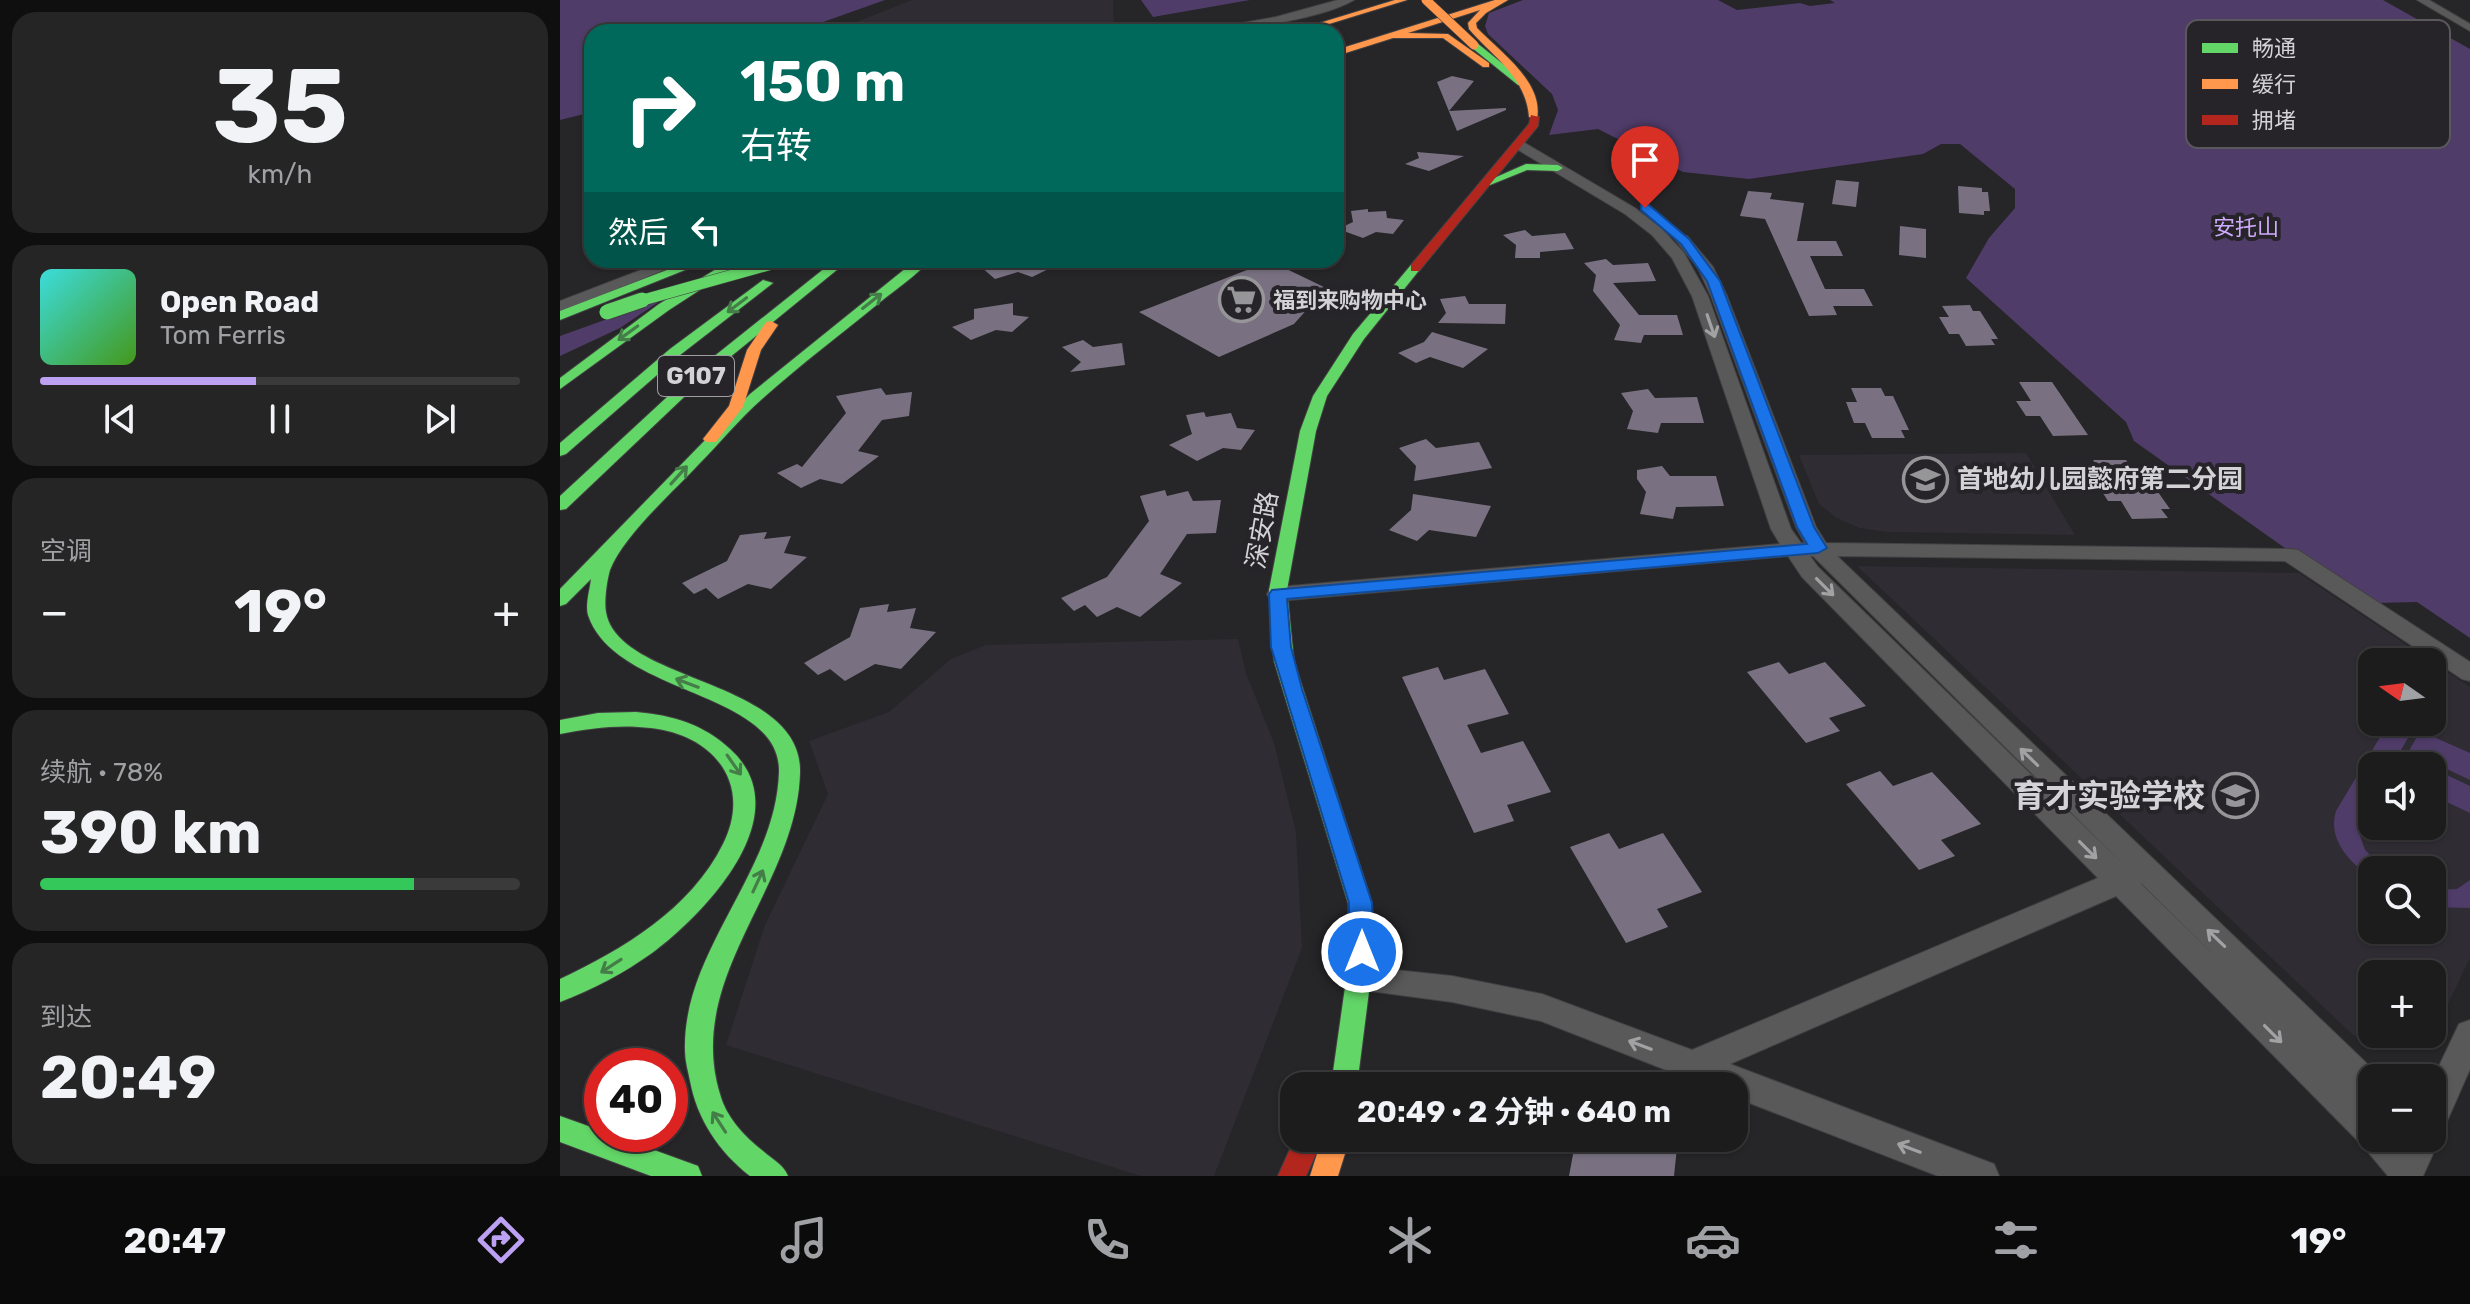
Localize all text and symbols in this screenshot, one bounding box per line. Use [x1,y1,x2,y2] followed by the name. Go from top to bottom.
[2186,20,2450,148] legend
[2252,35,2296,62] text: 畅通
[212,45,348,168] text: 35
[740,49,905,115] text: 150 m
[608,56,712,160] icon: right
[2252,71,2296,98] text: 缓行
[2252,107,2296,134] text: 拥堵
[740,124,812,167] text: 右转
[1611,126,1679,208] pin
[1623,138,1667,182] icon: arrive
[248,159,312,190] text: km/h
[684,208,728,252] icon: left
[2213,214,2279,241] park label: 安托山
[608,215,668,251] text: 然后
[1218,276,1266,324] supermarket icon: 福到来购物中心
[160,284,319,320] text: Open Road
[1273,287,1427,314] place label: 福到来购物中心
[861,292,882,310] one-way arrow
[727,296,748,313] one-way arrow
[1704,314,1719,339] one-way arrow
[160,320,286,351] text: Tom Ferris
[618,325,639,342] one-way arrow
[658,356,734,396] road number: G107
[98,397,142,441] icon: previous
[258,397,302,441] icon: pause
[418,397,462,441] icon: next
[1902,455,1950,503] school or university icon: 首地幼儿园懿府第二分园
[1957,464,2243,495] place label: 首地幼儿园懿府第二分园
[670,466,688,486] one-way arrow
[1240,489,1285,571] street label: 深安路
[40,536,92,567] text: 空调
[234,576,327,647] text: 19°
[1815,578,1835,597] one-way arrow
[40,586,69,638] text: −
[493,586,520,638] text: +
[2358,648,2446,736] north arrow
[2358,648,2446,1152] map controls
[675,675,700,690] one-way arrow
[2020,748,2039,767] one-way arrow
[2358,752,2446,840] button: sound
[726,754,742,776] one-way arrow
[40,757,163,788] text: 续航 · 78%
[2212,772,2260,820] school or university icon: 育才实验学校
[2013,777,2205,815] place label: 育才实验学校
[40,797,262,868] text: 390 km
[2079,840,2098,860] one-way arrow
[2358,856,2446,944] button: search
[751,869,766,893] one-way arrow
[1320,910,1404,994] position arrow
[2206,929,2226,948] one-way arrow
[601,957,623,974] one-way arrow
[2358,960,2446,1048] button: +
[40,1002,92,1033] text: 到达
[2263,1024,2282,1044] one-way arrow
[1629,1037,1653,1051] one-way arrow
[40,1042,217,1113] text: 20:49
[584,1048,688,1152] speed limit sign: 40
[2358,1064,2446,1152] button: −
[1357,1094,1671,1130] text: 20:49 · 2 分钟 · 640 m
[710,1112,727,1134] one-way arrow
[1897,1140,1922,1154] one-way arrow
[473,1212,529,1268] icon: directions
[776,1212,832,1268] icon: music
[1079,1212,1135,1268] icon: phone
[1382,1212,1438,1268] icon: climate
[1685,1212,1741,1268] icon: car
[1988,1212,2044,1268] icon: filters
[123,1219,226,1262] text: 20:47
[2291,1219,2347,1262] text: 19°

